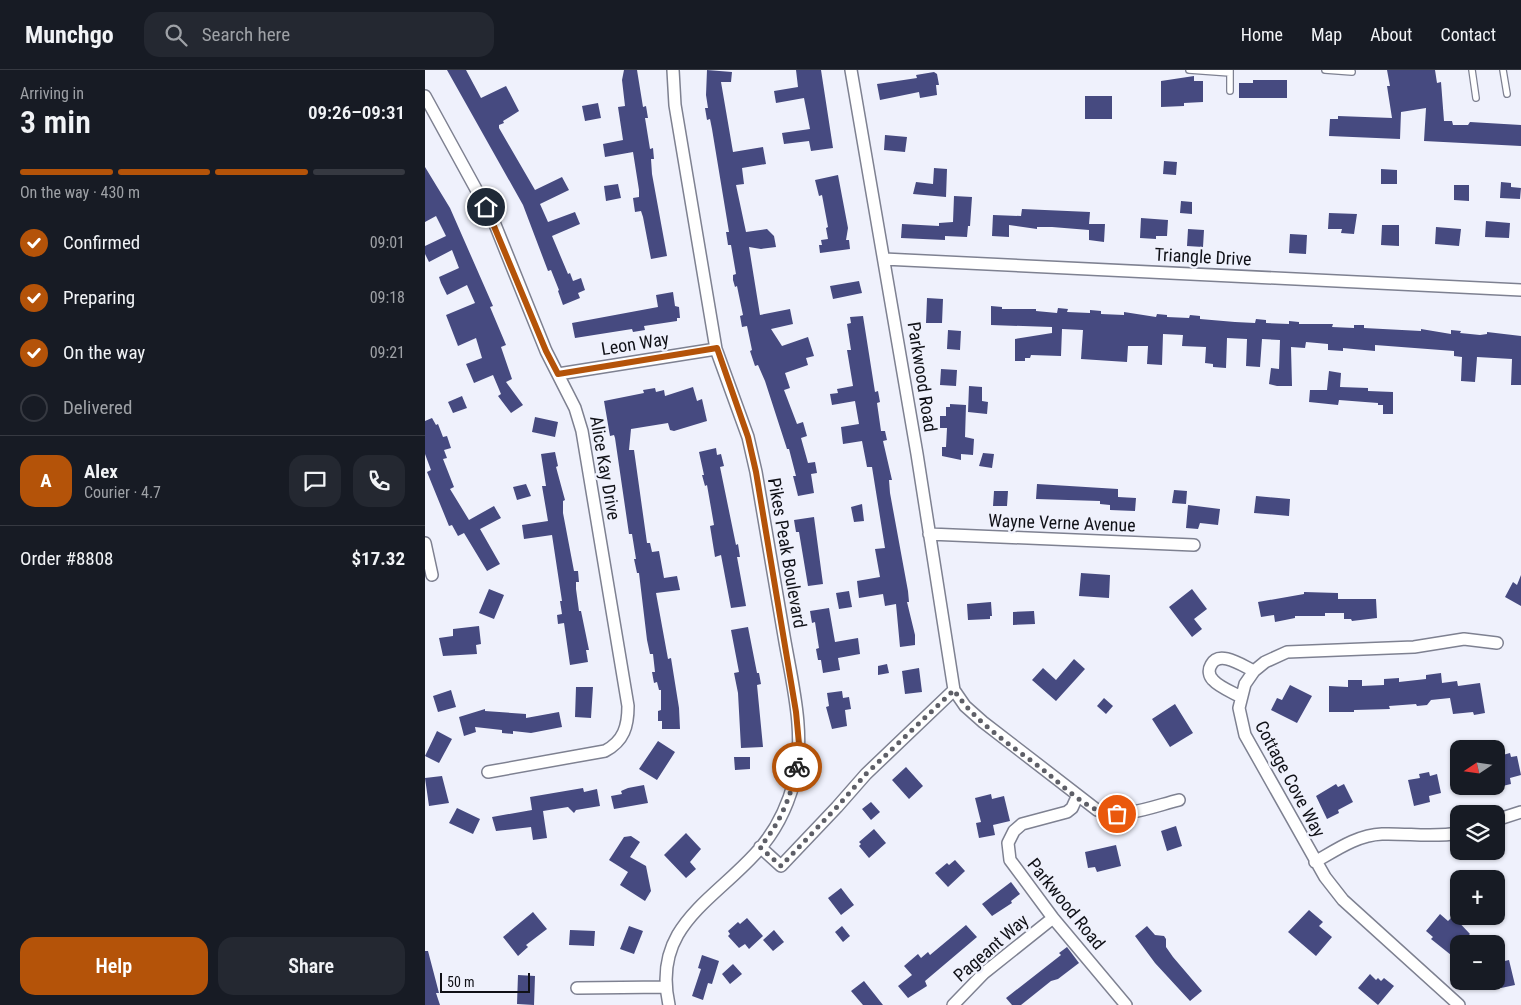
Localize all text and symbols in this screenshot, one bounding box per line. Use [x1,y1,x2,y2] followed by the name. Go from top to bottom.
[144,12,494,57] search box
[25,21,114,49] text: Munchgo
[162,21,190,49] icon: search
[202,23,290,46] text: Search here
[1241,24,1283,45] text: Home
[1311,24,1342,45] text: Map
[1370,24,1412,45] text: About
[1440,24,1496,45] text: Contact
[20,84,84,103] text: Arriving in
[308,101,405,124] text: 09:26–09:31
[20,103,91,141] text: 3 min
[20,183,140,202] text: On the way · 430 m
[465,186,507,228] pin
[472,193,500,221] icon: home
[20,229,48,257] icon: check
[63,231,140,254] text: Confirmed
[370,233,405,252] text: 09:01
[1154,243,1252,270] street label: Triangle Drive
[20,284,48,312] icon: check
[63,286,135,309] text: Preparing
[370,288,405,307] text: 09:18
[903,320,942,433] street label: Parkwood Road
[600,328,671,359] street label: Leon Way
[20,339,48,367] icon: check
[63,341,145,364] text: On the way
[370,343,405,362] text: 09:21
[63,396,132,419] text: Delivered
[586,414,625,522] street label: Alice Kay Drive
[289,455,341,507] button: chat
[353,455,405,507] button: phone
[84,460,118,483] text: Alex
[40,469,52,492] text: A
[764,476,811,630] street label: Pikes Peak Boulevard
[84,483,161,502] text: Courier · 4.7
[988,509,1136,536] street label: Wayne Verne Avenue
[20,547,113,570] text: Order #8808
[351,547,405,570] text: $17.32
[1251,717,1330,841] street label: Cottage Cove Way
[1450,740,1505,795] north arrow
[1450,740,1505,990] map controls
[772,742,822,792] courier
[783,753,811,781] icon: bike
[1096,793,1138,835] pin
[1103,800,1131,828] icon: bag
[1450,805,1505,860] button: layers
[1023,854,1110,953] street label: Parkwood Road
[1450,870,1505,925] button: +
[949,909,1033,986] street label: Pageant Way
[1450,935,1505,990] button: −
[20,937,208,995] button: Help
[218,937,405,995] button: Share
[440,970,530,993] scale bar
[447,974,475,990] text: 50 m

